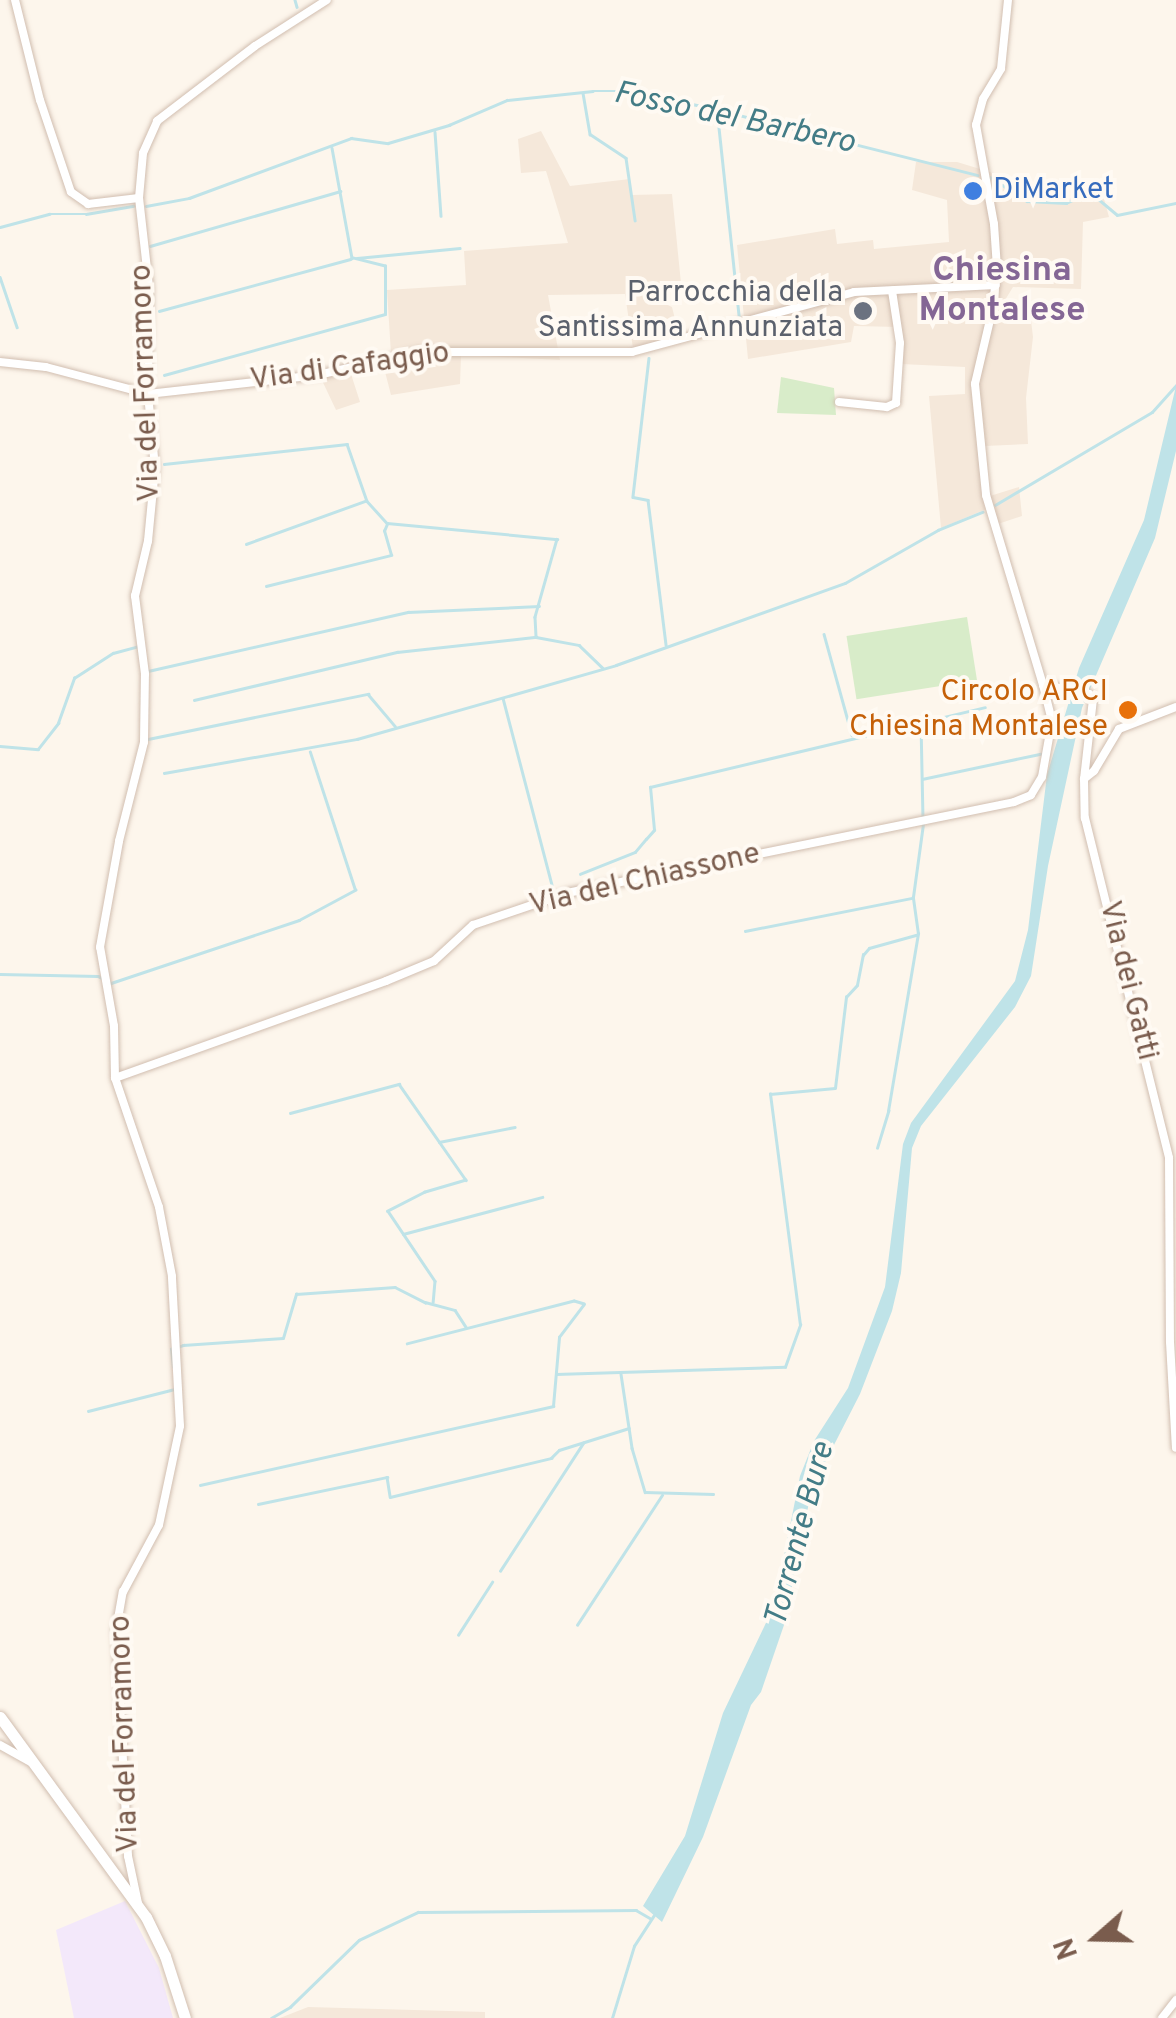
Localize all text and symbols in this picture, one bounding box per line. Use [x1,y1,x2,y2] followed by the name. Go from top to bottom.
[610,75,858,163] water label: Fosso del Barbero
[993,173,1114,209] place label: DiMarket
[962,180,984,202] marker: DiMarket
[919,250,1085,332] district label: Chiesina Montalese
[125,264,169,502] street label: Via del Forramoro
[536,276,843,346] place label: Parrocchia della Santissima Annunziata
[852,300,874,322] marker: Parrocchia della Santissima Annunziata
[248,336,452,400] street label: Via di Cafaggio
[849,675,1108,746] place label: Circolo ARCI Chiesina Montalese
[1117,699,1139,721] marker: Circolo ARCI Chiesina Montalese
[526,837,764,925] street label: Via del Chiassone
[1090,898,1164,1064] street label: Via dei Gatti
[758,1439,844,1631] water label: Torrente Bure
[104,1615,148,1853] street label: Via del Forramoro
[1046,1888,1146,1988] north arrow
[1047,1933,1088,1964] text: N

